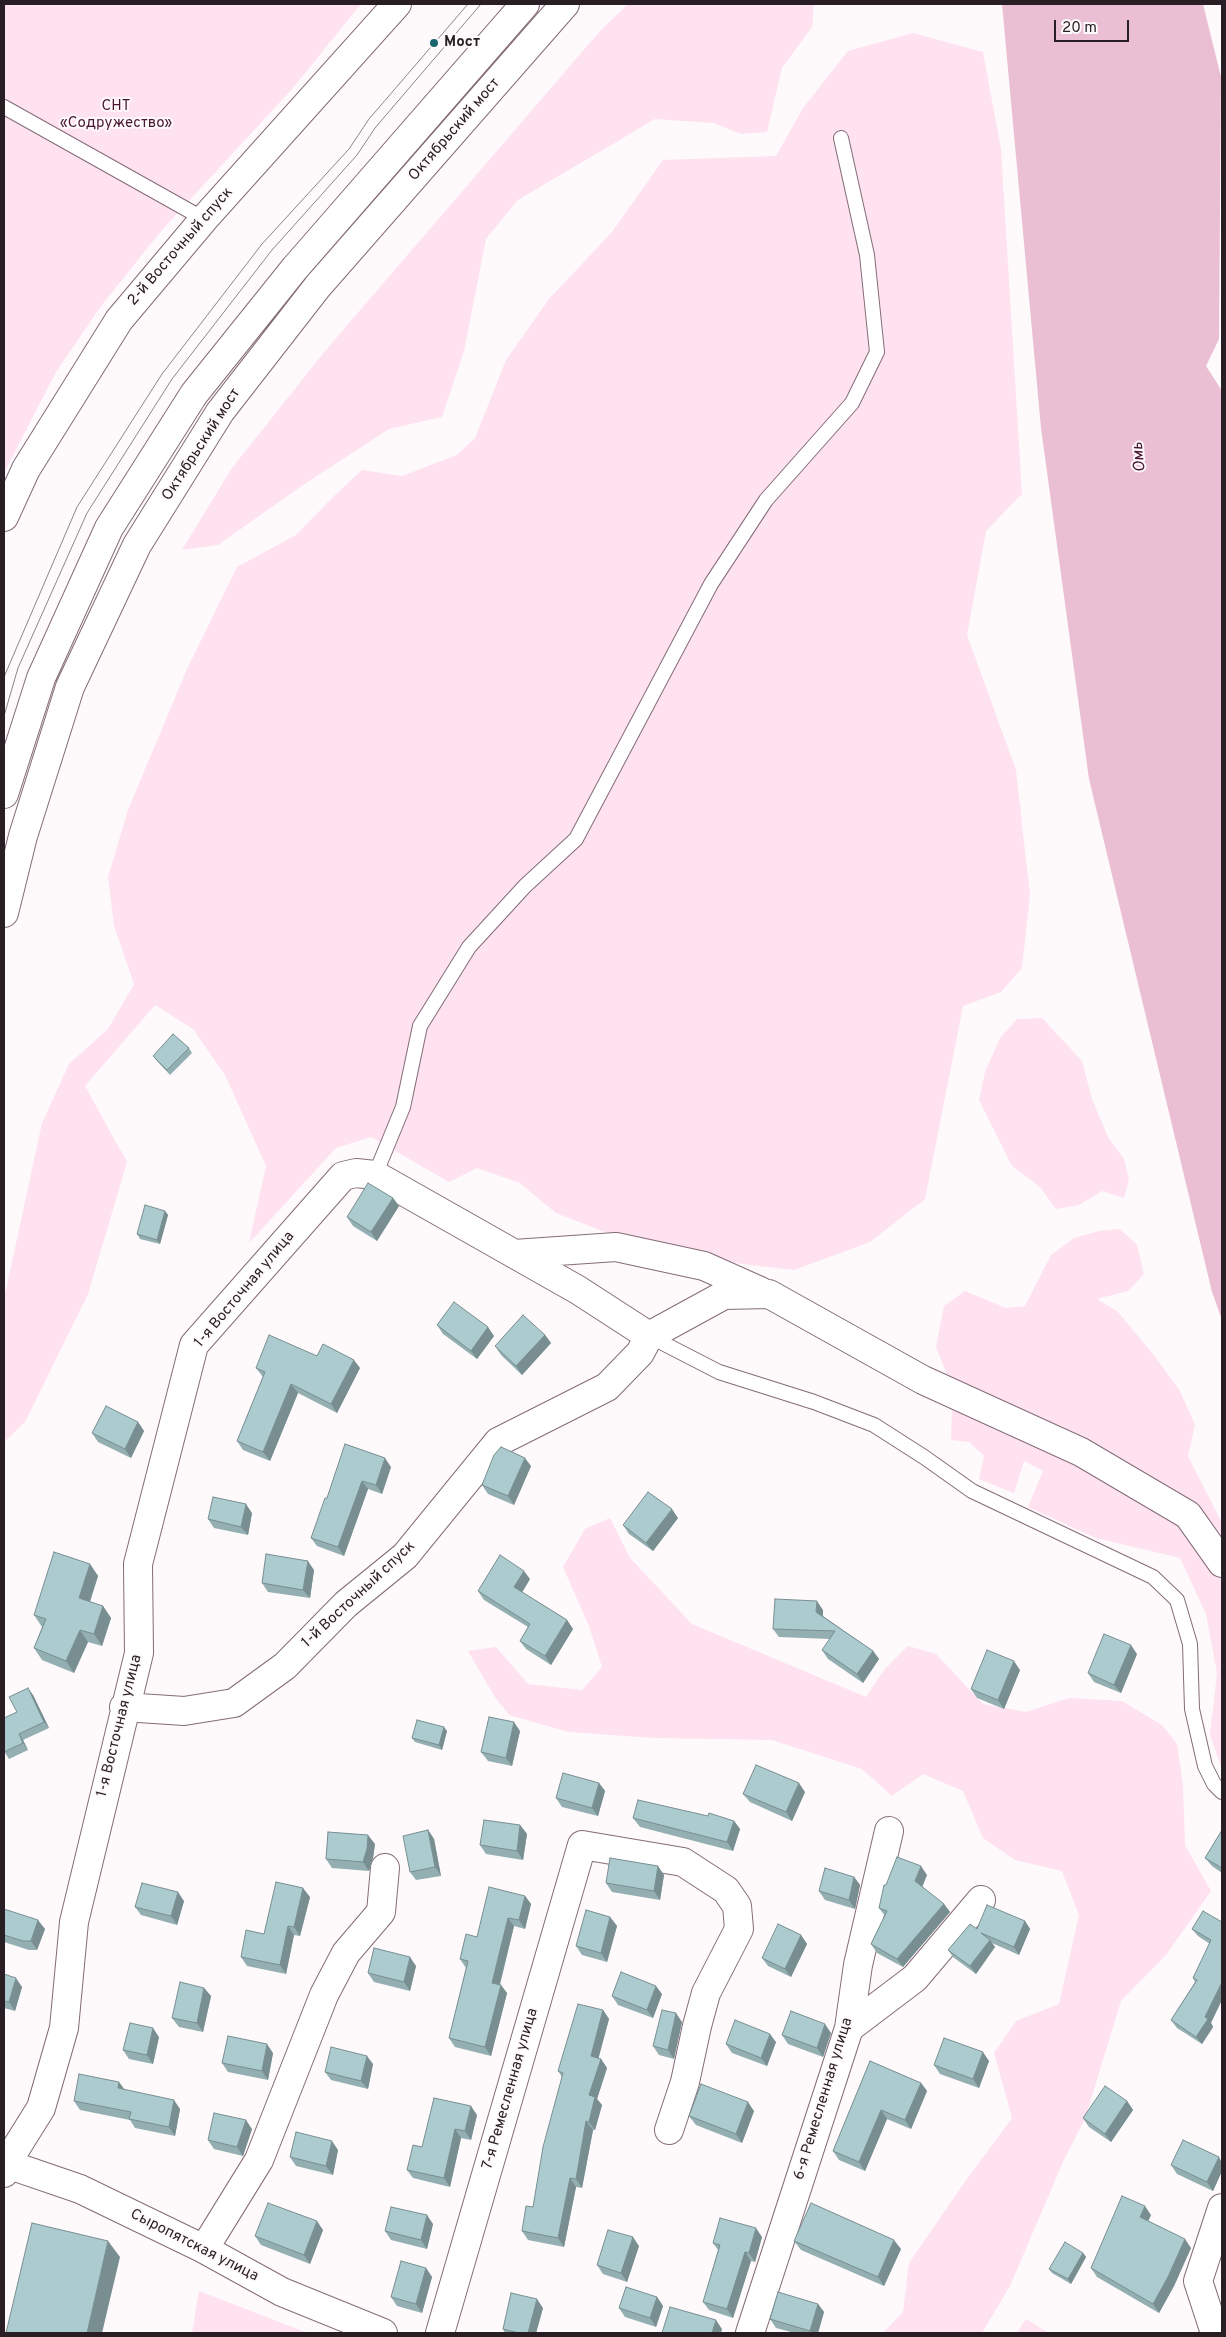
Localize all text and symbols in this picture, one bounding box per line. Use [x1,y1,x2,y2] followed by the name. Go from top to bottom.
[1056,10,1131,42] scale bar
[1062,19,1097,38] text: 20 m
[444,34,480,52] place label: Мост
[428,37,440,49] marker: Мост
[405,75,505,185] street label: Октябрьский мост
[60,98,172,133] park label: СНТ «Содружество»
[125,184,237,310] street label: 2-й Восточный спуск
[159,385,245,505] street label: Октябрьский мост
[1129,441,1151,473] water label: Омь
[191,1228,299,1352] street label: 1-я Восточная улица
[299,1538,419,1652] street label: 1-й Восточный спуск
[94,1653,146,1799] street label: 1-я Восточная улица
[479,2006,543,2172] street label: 7-я Ремесленная улица
[791,2016,857,2182] street label: 6-я Ремесленная улица
[127,2206,261,2286] street label: Сыропятская улица

